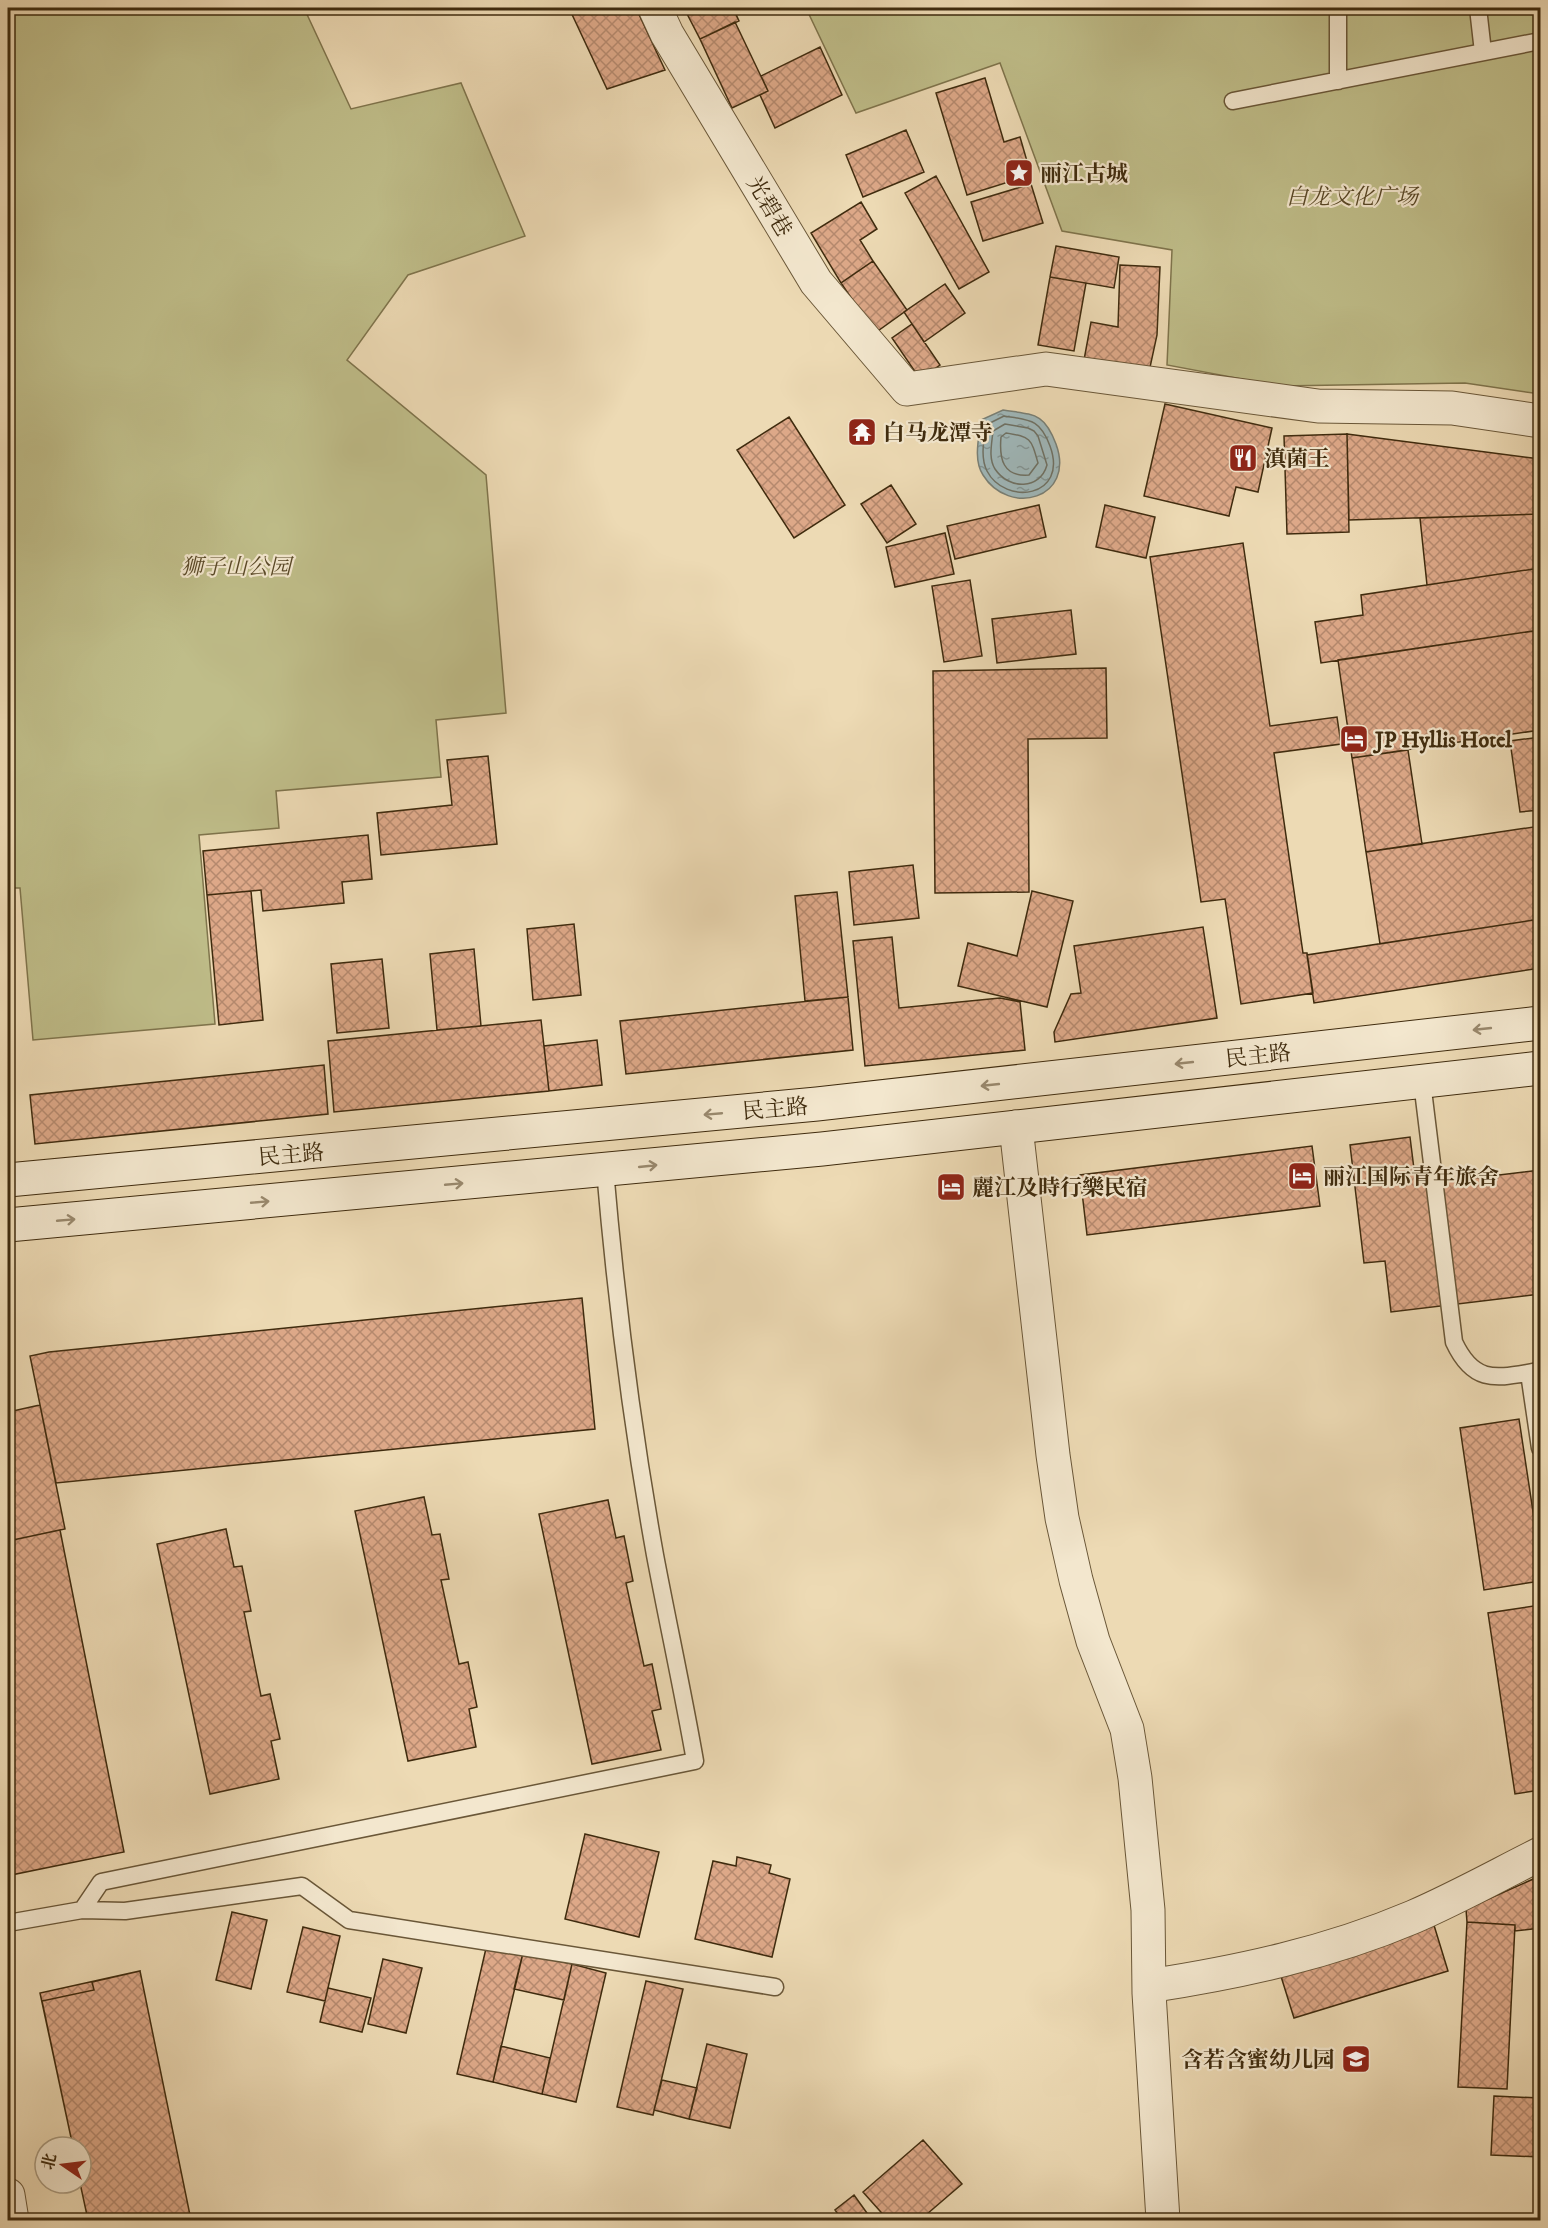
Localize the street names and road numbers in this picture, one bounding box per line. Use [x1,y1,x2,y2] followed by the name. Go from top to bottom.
[740,172,797,242] street label: 光碧巷
[1224,1040,1292,1073] street label: 民主路
[741,1093,809,1126] street label: 民主路
[257,1139,325,1172] street label: 民主路

